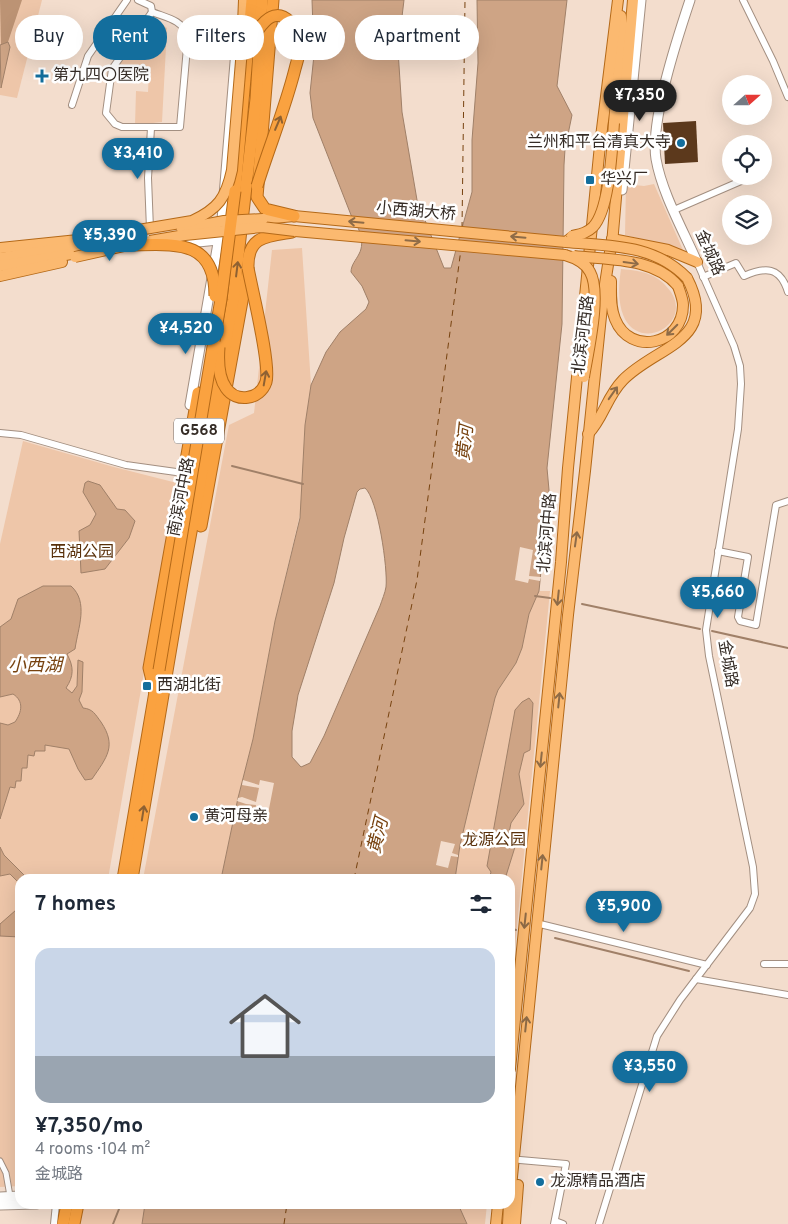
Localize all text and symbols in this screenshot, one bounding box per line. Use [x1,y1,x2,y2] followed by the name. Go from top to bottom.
[15,15,83,60] chip: Buy
[93,15,167,60] chip: Rent
[177,15,264,60] chip: Filters
[274,15,345,60] chip: New
[355,15,479,60] chip: Apartment
[53,66,149,86] place label: 第九四〇医院
[35,69,49,83] marker: 第九四〇医院
[722,75,772,125] north arrow
[722,75,772,245] map controls
[599,80,681,122] pin: ¥7,350
[615,86,665,106] text: ¥7,350
[274,116,283,131] one-way arrow
[527,133,671,153] place label: 兰州和平台清真大寺
[722,135,772,185] button: locate
[675,137,687,149] marker: 兰州和平台清真大寺
[97,138,179,180] pin: ¥3,410
[113,144,163,164] text: ¥3,410
[600,170,648,190] place label: 华兴厂
[584,174,596,186] marker: 华兴厂
[722,195,772,245] button: layers
[375,199,457,225] street label: 小西湖大桥
[348,217,364,226] one-way arrow
[69,220,151,262] pin: ¥5,390
[83,226,137,246] text: ¥5,390
[690,227,728,279] street label: 金城路
[510,232,526,242] one-way arrow
[405,237,421,246] one-way arrow
[622,258,638,268] one-way arrow
[232,262,242,278] one-way arrow
[569,294,599,376] street label: 北滨河西路
[145,312,227,355] pin: ¥4,520
[159,319,213,339] text: ¥4,520
[666,324,679,336] one-way arrow
[261,370,271,386] one-way arrow
[608,386,618,400] one-way arrow
[174,418,224,444] road number: G568
[453,421,480,462] water label: 黄河
[165,456,199,538] street label: 南滨河中路
[535,492,561,574] street label: 北滨河中路
[571,531,581,547] one-way arrow
[50,543,114,563] park label: 西湖公园
[677,576,759,619] pin: ¥5,660
[691,583,745,603] text: ¥5,660
[553,590,563,606] one-way arrow
[713,639,741,689] street label: 金城路
[8,655,65,678] water label: 小西湖
[157,676,221,696] place label: 西湖北街
[141,680,153,692] marker: 西湖北街
[555,693,564,709] one-way arrow
[536,751,546,767] one-way arrow
[138,806,148,822] one-way arrow
[204,807,268,827] place label: 黄河母亲
[188,811,200,823] marker: 黄河母亲
[363,813,395,856] water label: 黄河
[462,831,526,851] park label: 龙源公园
[538,854,547,870] one-way arrow
[467,890,495,918] icon: filters
[583,890,665,933] pin: ¥5,900
[35,891,116,918] text: 7 homes
[597,897,651,917] text: ¥5,900
[520,913,530,929] one-way arrow
[220,981,310,1071] icon: home
[521,1016,531,1032] one-way arrow
[609,1050,691,1093] pin: ¥3,550
[624,1057,676,1077] text: ¥3,550
[35,1113,143,1140] text: ¥7,350/mo
[35,1140,150,1160] text: 4 rooms · 104 m²
[35,1165,83,1185] text: 金城路
[550,1172,646,1192] place label: 龙源精品酒店
[534,1176,546,1188] marker: 龙源精品酒店

